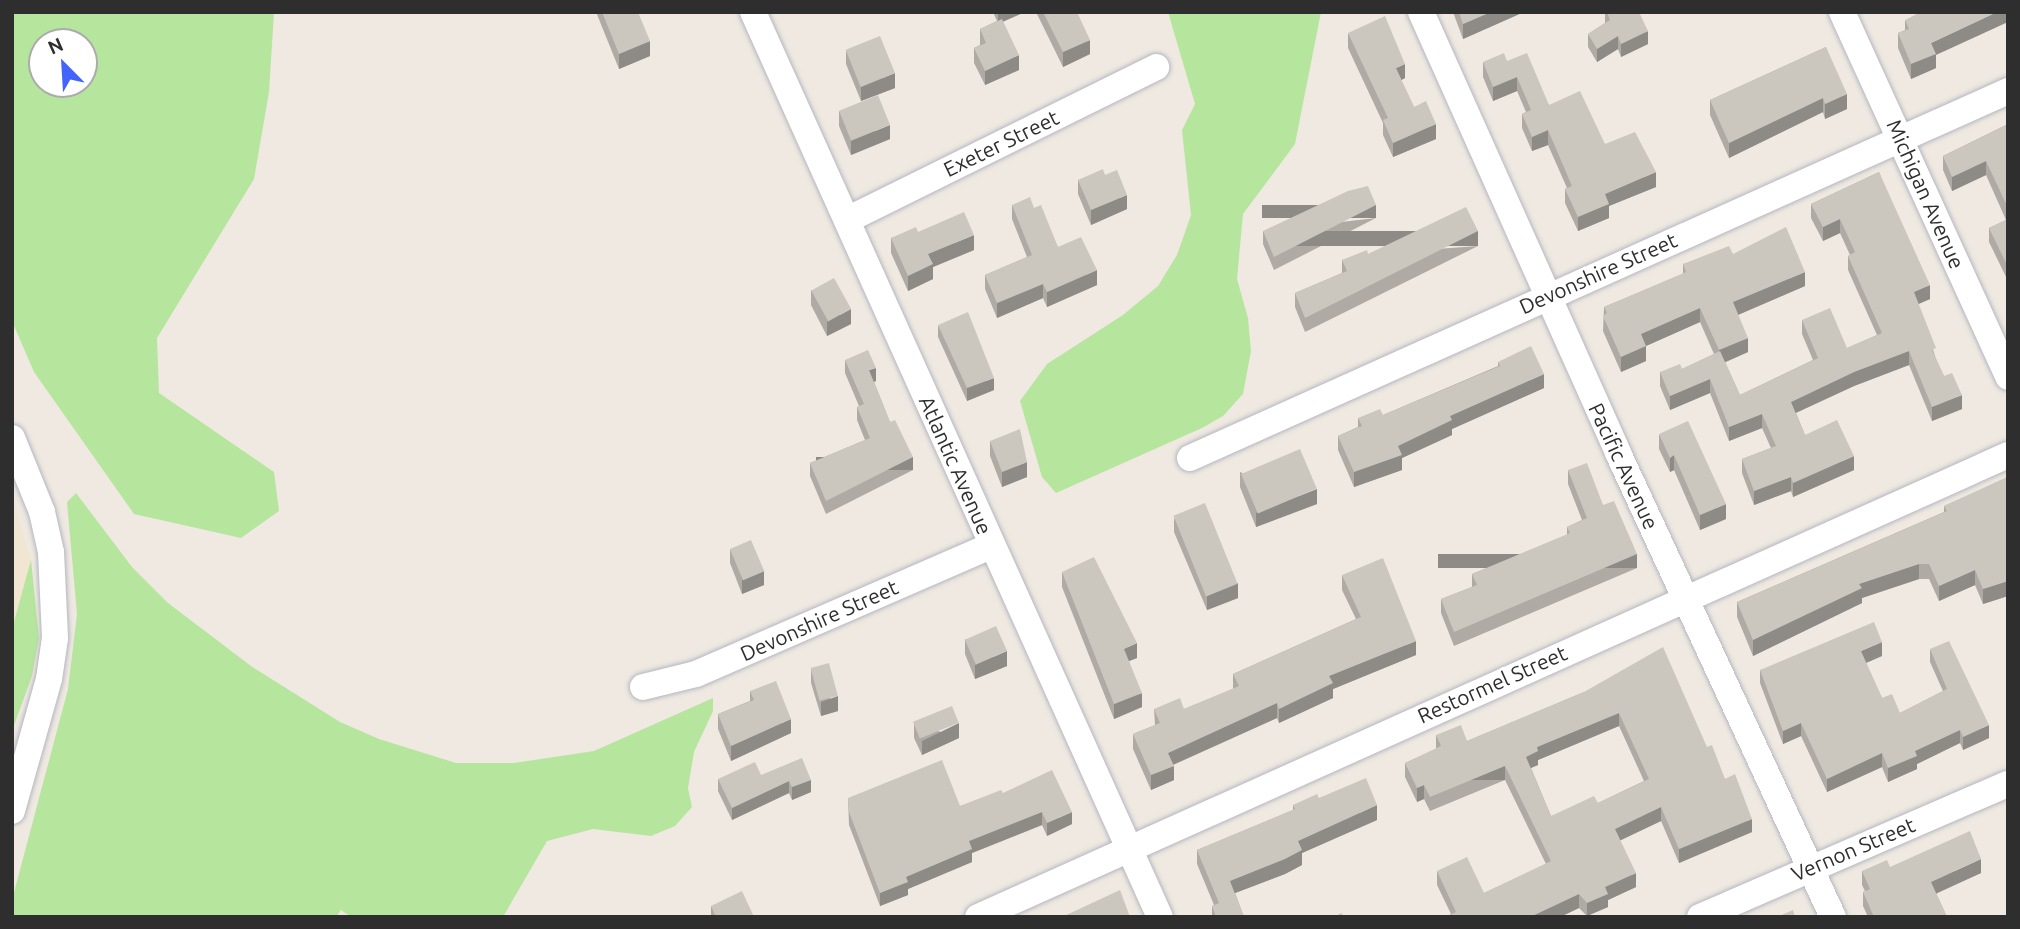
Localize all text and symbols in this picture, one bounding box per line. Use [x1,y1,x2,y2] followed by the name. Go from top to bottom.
[28,28,98,98] north arrow
[44,33,66,59] text: N
[939,104,1063,182] street label: Exeter Street
[1882,116,1970,272] street label: Michigan Avenue
[1515,227,1681,319] street label: Devonshire Street
[914,392,998,538] street label: Atlantic Avenue
[1584,399,1664,533] street label: Pacific Avenue
[736,574,902,666] street label: Devonshire Street
[1413,640,1571,728] street label: Restormel Street
[1787,812,1919,886] street label: Vernon Street

